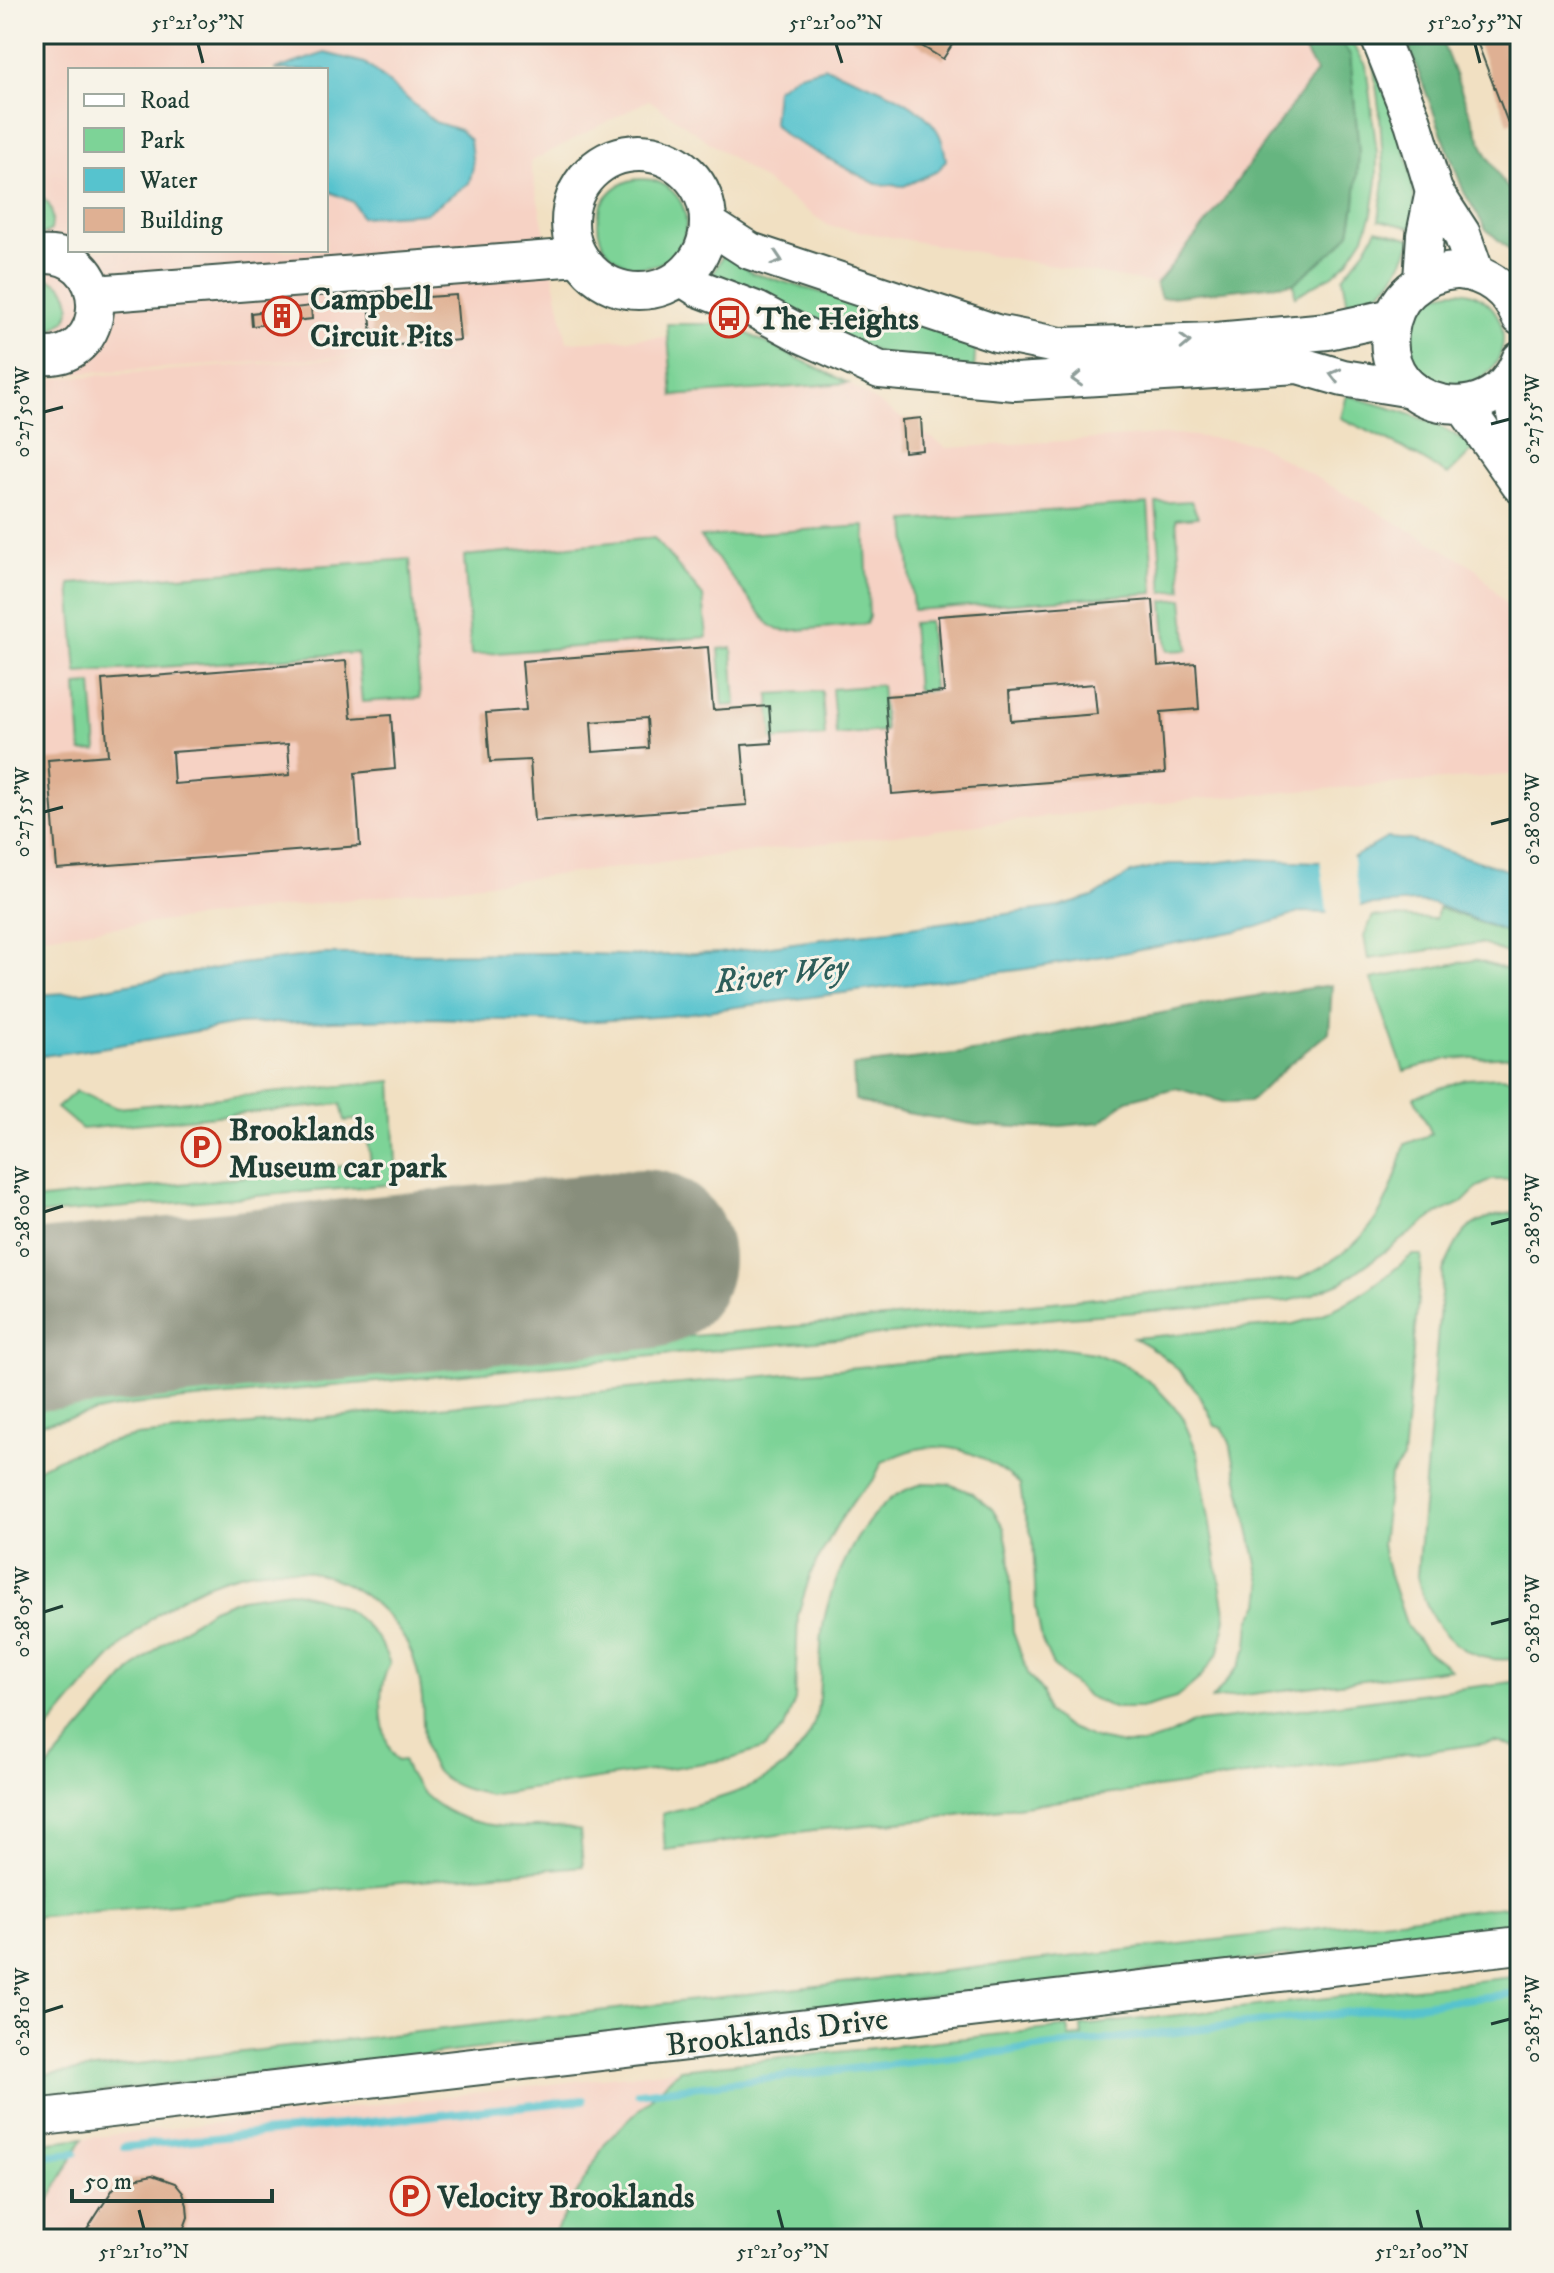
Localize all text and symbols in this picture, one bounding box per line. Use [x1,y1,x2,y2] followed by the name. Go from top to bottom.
[151,11,245,36] text: 51°21'05"N
[789,11,883,36] text: 51°21'00"N
[1427,11,1523,36] text: 51°20'55"N
[68,68,328,252] legend
[140,86,190,116] text: Road
[140,126,185,156] text: Park
[139,166,197,196] text: Water
[140,206,223,236] text: Building
[769,250,783,266] one-way arrow
[310,280,454,357] place label: Campbell Circuit Pits
[261,295,303,337] building icon: Campbell Circuit Pits
[708,297,750,339] bus stop icon: The Heights
[756,300,919,340] place label: The Heights
[1179,333,1192,350] one-way arrow
[11,366,36,458] text: 0°27'50"W
[1329,368,1342,385] one-way arrow
[1070,370,1083,387] one-way arrow
[1521,373,1546,464] text: 0°27'55"W
[11,766,36,857] text: 0°27'55"W
[1521,772,1546,865] text: 0°28'00"W
[711,946,852,1004] water label: River Wey
[229,1111,448,1188] place label: Brooklands Museum car park
[180,1126,222,1168] parking icon: Brooklands Museum car park
[11,1165,36,1258] text: 0°28'00"W
[1521,1173,1546,1265] text: 0°28'05"W
[11,1566,36,1658] text: 0°28'05"W
[1521,1574,1546,1663] text: 0°28'10"W
[11,1967,36,2056] text: 0°28'10"W
[1521,1975,1546,2063] text: 0°28'15"W
[664,2000,891,2066] street label: Brooklands Drive
[72,2153,272,2203] scale bar
[84,2167,132,2197] text: 50 m
[389,2175,431,2217] parking icon: Velocity Brooklands
[436,2178,695,2218] place label: Velocity Brooklands
[99,2240,189,2265] text: 51°21'10"N
[736,2240,830,2265] text: 51°21'05"N
[1375,2240,1469,2265] text: 51°21'00"N

